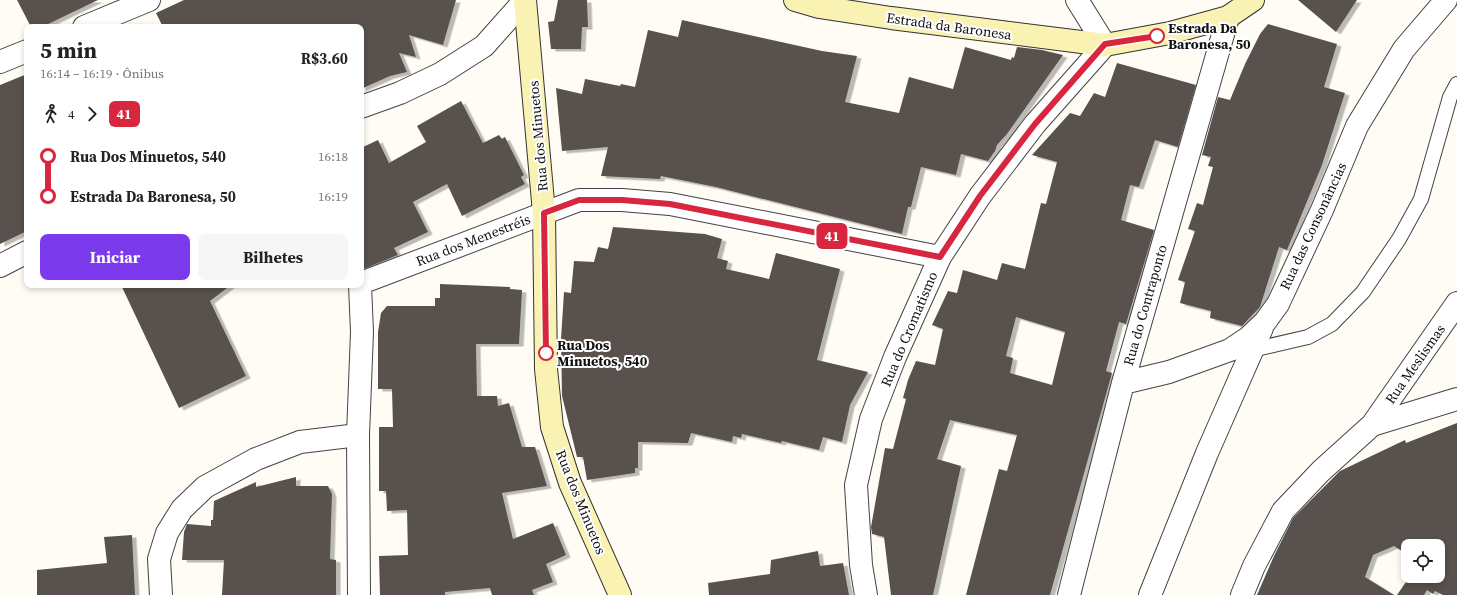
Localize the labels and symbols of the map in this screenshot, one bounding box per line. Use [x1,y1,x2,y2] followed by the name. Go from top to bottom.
[885,7,1014,45] street label: Estrada da Baronesa
[1168,18,1251,54] place label: Estrada Da Baronesa, 50
[1149,28,1165,44] marker: Estrada Da Baronesa, 50
[523,80,553,192] street label: Rua dos Minuetos
[1275,159,1351,293] street label: Rua das Consonâncias
[413,209,533,271] street label: Rua dos Menestréis
[814,223,850,249] line badge: 41
[1118,242,1172,368] street label: Rua do Contraponto
[876,268,942,390] street label: Rua do Cromatismo
[1380,320,1450,408] street label: Rua Meslismas
[557,335,648,371] place label: Rua Dos Minuetos, 540
[538,345,554,361] marker: Rua Dos Minuetos, 540
[551,447,611,557] street label: Rua dos Minuetos

